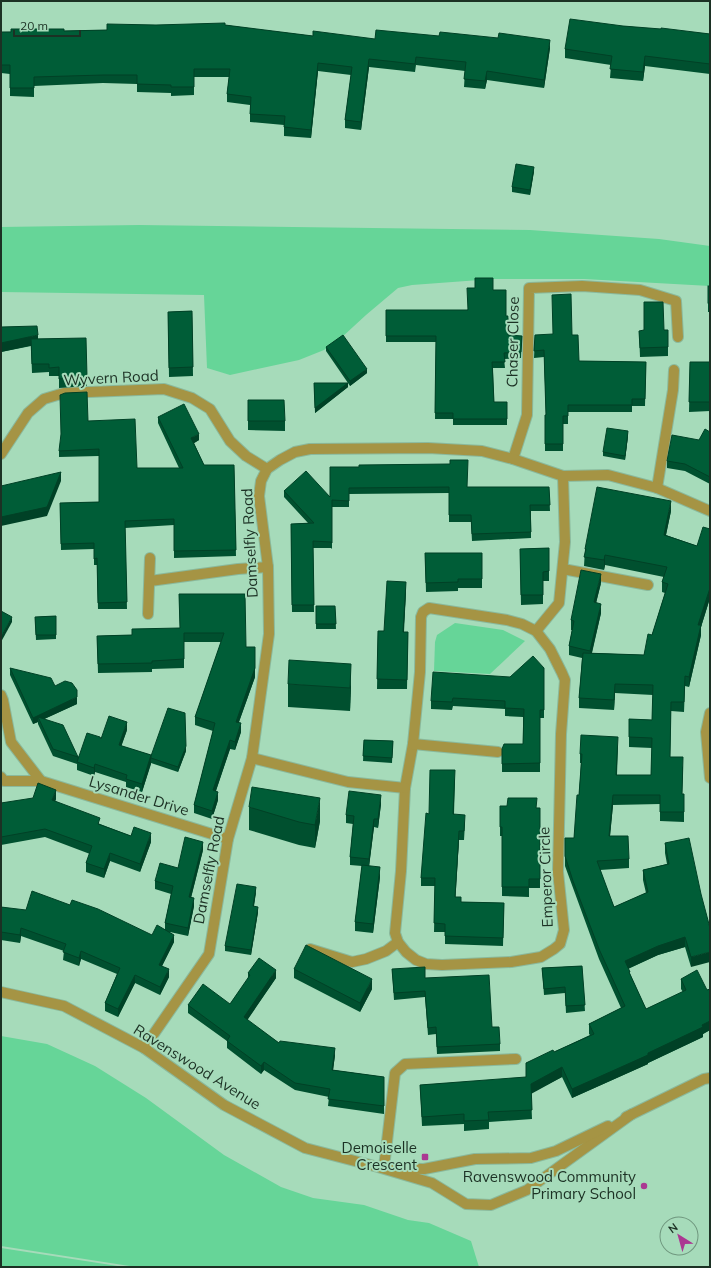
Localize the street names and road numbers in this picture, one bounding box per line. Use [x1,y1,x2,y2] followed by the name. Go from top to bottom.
[502,296,523,388] street label: Chaser Close
[63,366,159,389] street label: Wyvern Road
[237,488,262,598] street label: Damselfly Road
[87,771,191,820] street label: Lysander Drive
[189,814,228,926] street label: Damselfly Road
[534,826,557,928] street label: Emperor Circle
[130,1020,264,1113] street label: Ravenswood Avenue

